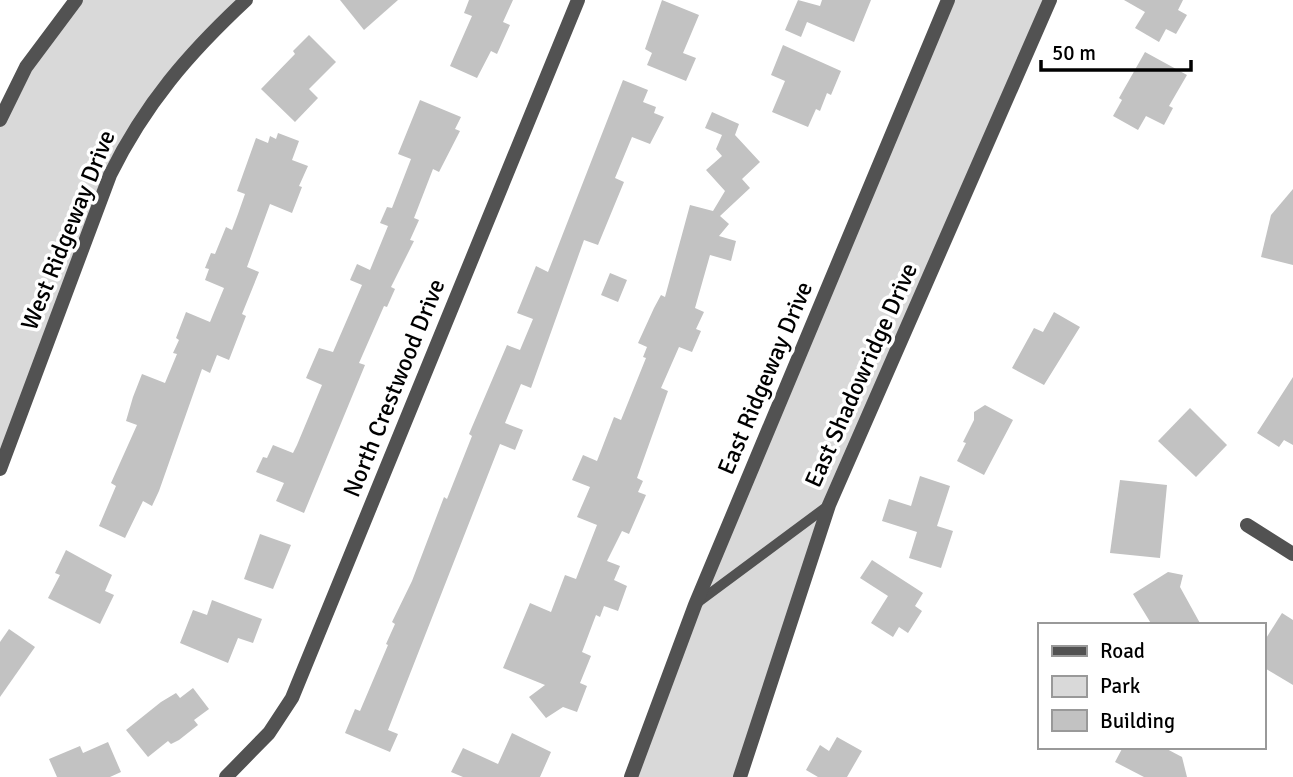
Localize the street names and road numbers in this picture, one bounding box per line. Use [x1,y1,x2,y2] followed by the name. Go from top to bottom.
[14,126,122,334] street label: West Ridgeway Drive
[798,258,924,492] street label: East Shadowridge Drive
[337,275,451,501] street label: North Crestwood Drive
[711,277,819,479] street label: East Ridgeway Drive

